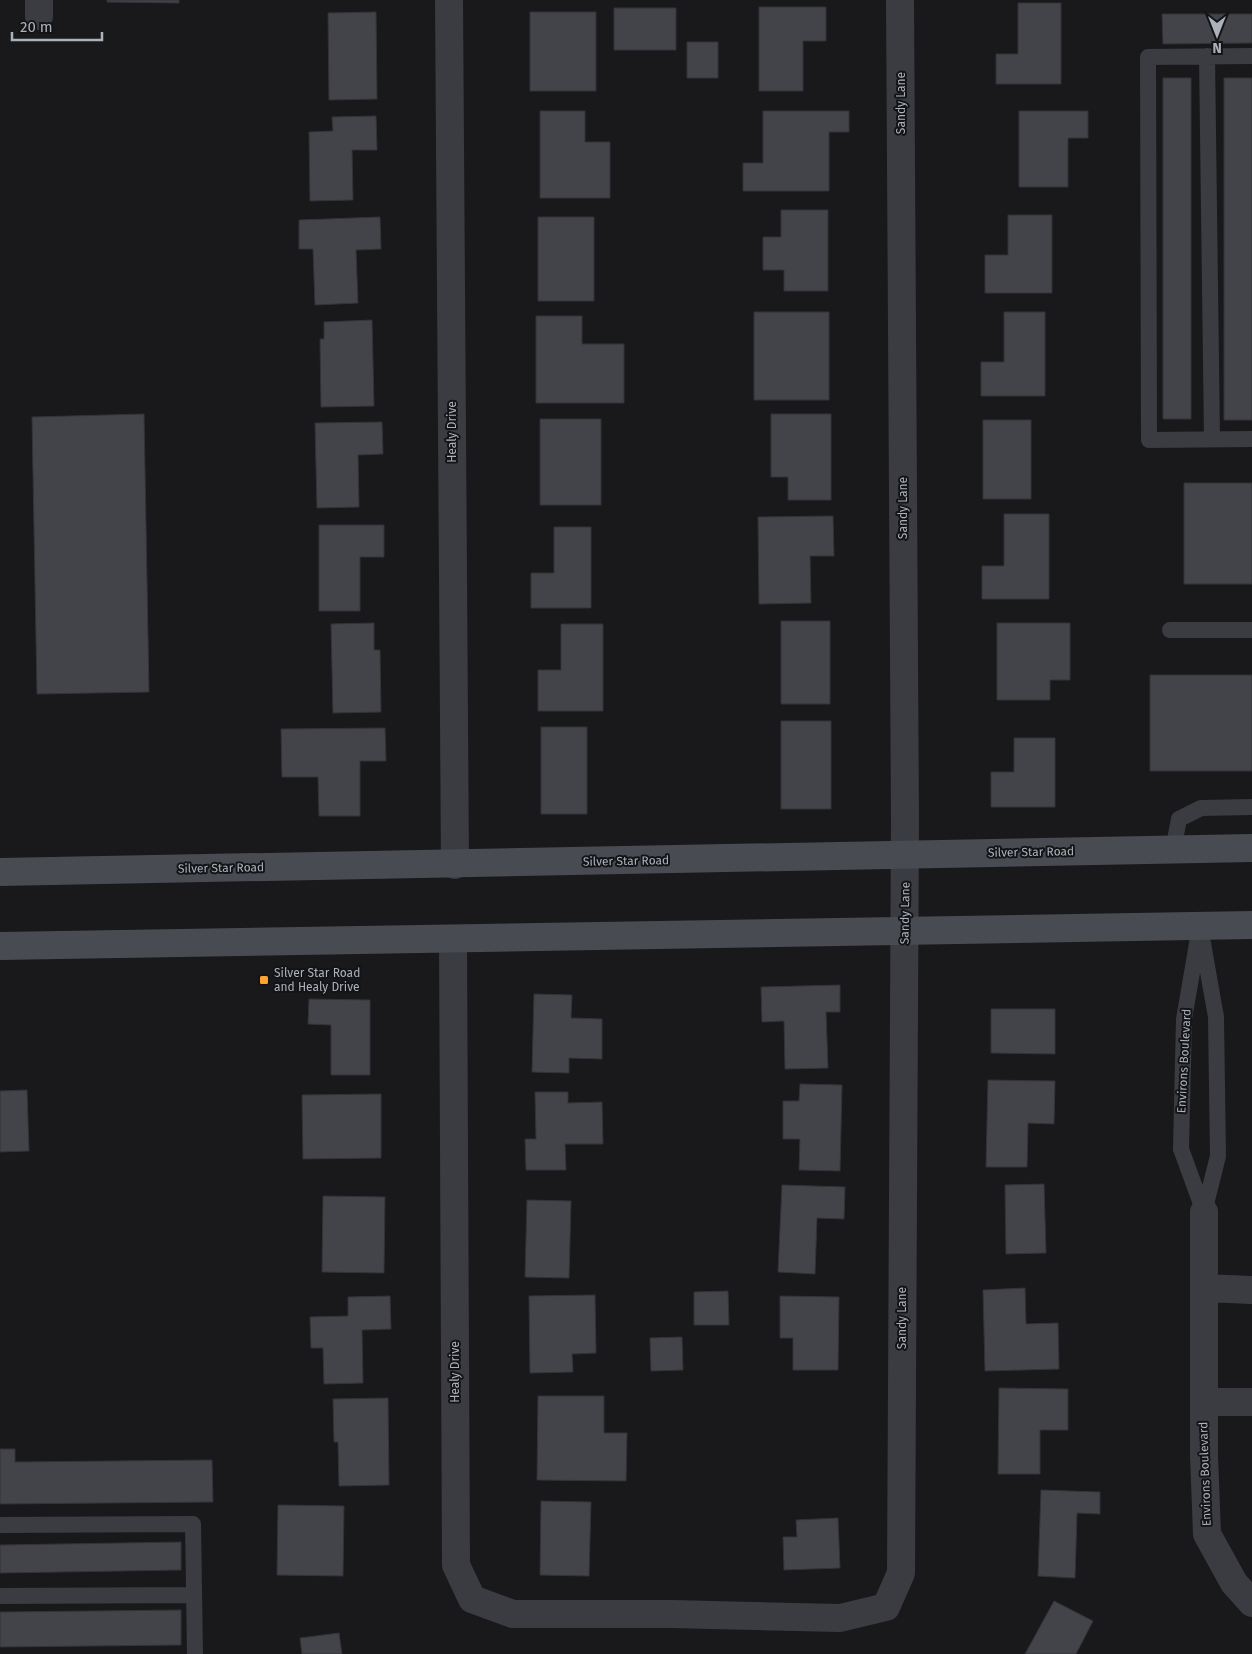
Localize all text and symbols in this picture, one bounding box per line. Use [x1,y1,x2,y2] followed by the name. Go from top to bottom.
[12,10,102,42] scale bar
[1192,10,1242,60] north arrow
[20,18,53,36] text: 20 m
[1212,39,1222,56] text: N
[894,72,908,134] street label: Sandy Lane
[445,401,459,463] street label: Healy Drive
[896,477,910,539] street label: Sandy Lane
[988,844,1074,860] street label: Silver Star Road
[583,853,669,869] street label: Silver Star Road
[178,860,264,876] street label: Silver Star Road
[897,882,913,944] street label: Sandy Lane
[274,966,360,994] place label: Silver Star Road and Healy Drive
[258,974,270,986] marker: Silver Star Road and Healy Drive
[1174,1008,1194,1114] street label: Environs Boulevard
[895,1287,909,1349] street label: Sandy Lane
[448,1341,462,1403] street label: Healy Drive
[1196,1422,1214,1526] street label: Environs Boulevard

